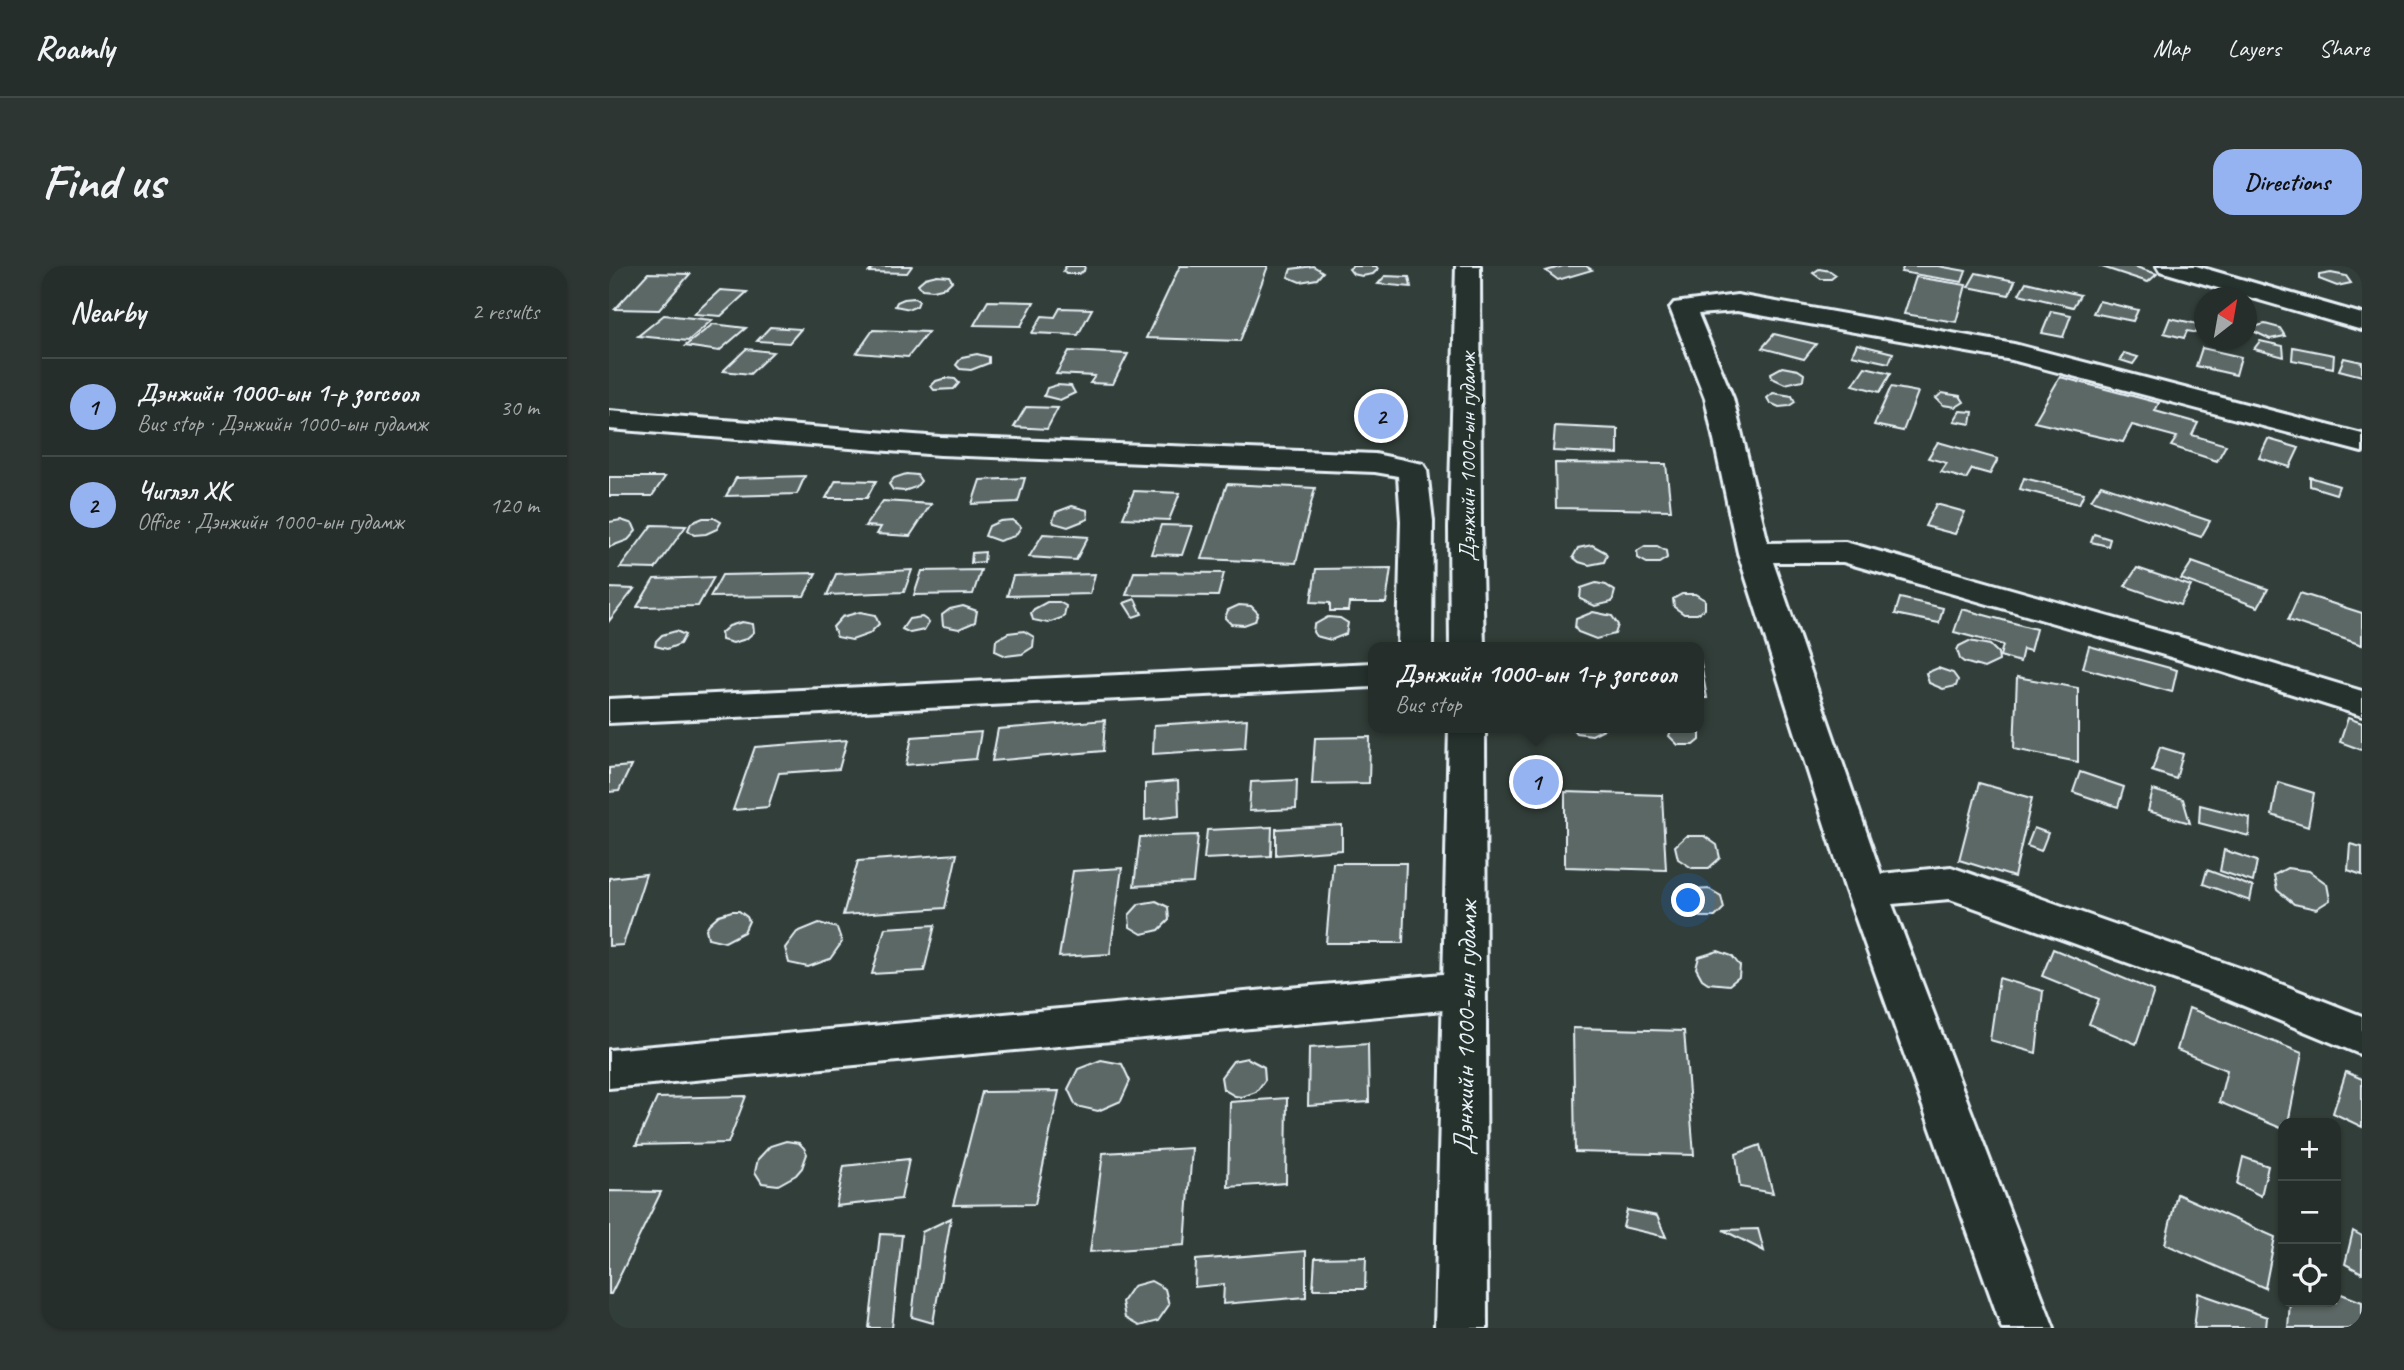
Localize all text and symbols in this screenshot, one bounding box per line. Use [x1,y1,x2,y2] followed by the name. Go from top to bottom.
[35,27,114,69] text: Roamly
[2153,33,2190,63] text: Map
[2228,33,2281,63] text: Layers
[2319,33,2369,63] text: Share
[2213,149,2362,215] button: Directions
[42,151,164,213] text: Find us
[2194,287,2257,350] north arrow
[70,293,146,331] text: Nearby
[472,297,539,326] text: 2 results
[1453,350,1482,561] street label: Дэнжийн 1000-ын гудамж
[137,376,419,409] text: Дэнжийн 1000-ын 1-р зогсоол
[1358,390,1404,442] pin: 2
[88,393,98,422] text: 1
[500,393,539,422] text: 30 m
[137,409,428,438] text: Bus stop · Дэнжийн 1000-ын гудамж
[137,474,231,507] text: Чиглэл ХК
[88,491,98,520] text: 2
[490,491,539,520] text: 120 m
[137,507,403,536] text: Office · Дэнжийн 1000-ын гудамж
[1368,642,1704,733] popup
[1395,657,1677,690] text: Дэнжийн 1000-ын 1-р зогсоол
[1395,690,1461,719] text: Bus stop
[1513,756,1559,808] pin: 1
[1671,883,1705,917] your location
[1445,898,1485,1155] street label: Дэнжийн 1000-ын гудамж
[2278,1118,2341,1307] map controls
[2278,1118,2341,1181] button: +
[2278,1181,2341,1244] button: −
[2278,1244,2341,1307] button: locate

